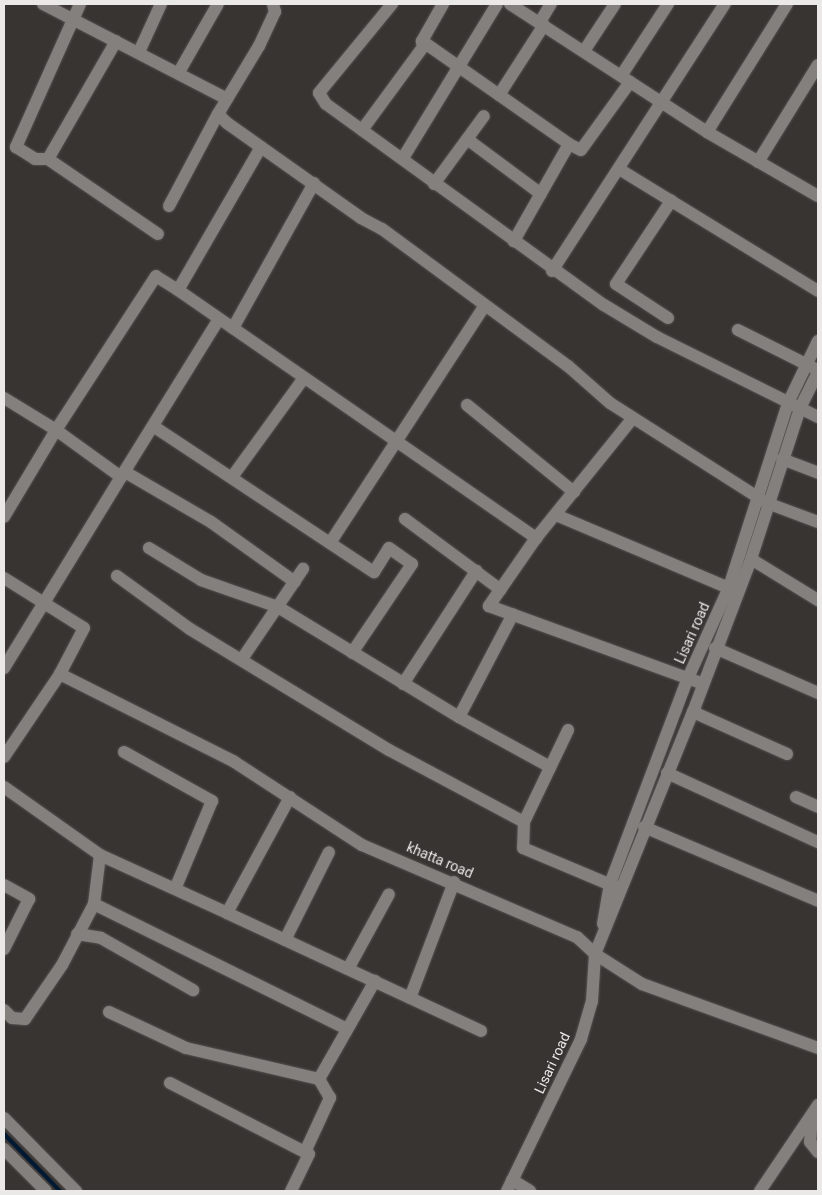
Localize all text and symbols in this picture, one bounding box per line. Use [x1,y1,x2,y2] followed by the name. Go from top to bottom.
[671,600,713,666] street label: Lisari road
[404,838,476,882] street label: khatta road
[531,1030,573,1096] street label: Lisari road

